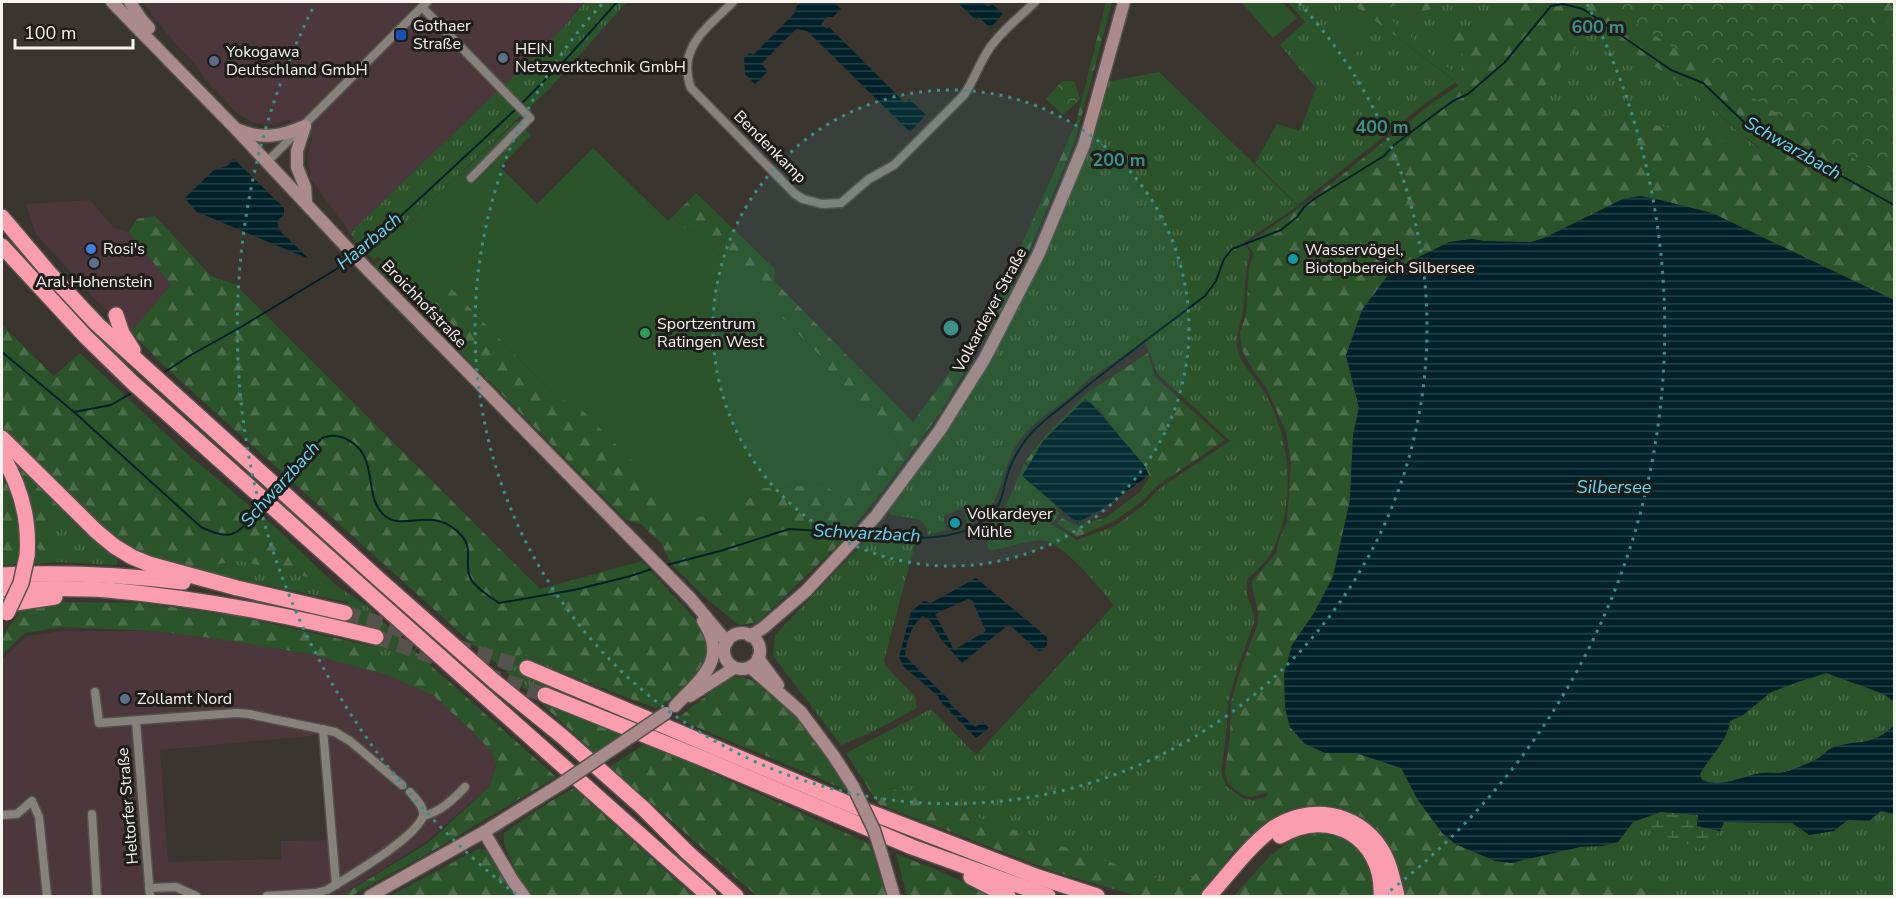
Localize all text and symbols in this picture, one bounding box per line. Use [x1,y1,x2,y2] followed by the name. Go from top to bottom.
[15,12,134,50] scale bar
[413,15,471,55] place label: Gothaer Straße
[1571,15,1625,39] text: 600 m
[24,21,76,45] text: 100 m
[394,28,408,42] marker: Gothaer Straße
[515,38,686,78] place label: HEIN Netzwerktechnik GmbH
[225,41,368,81] place label: Yokogawa Deutschland GmbH
[496,51,510,65] marker: HEIN Netzwerktechnik GmbH
[207,54,221,68] marker: Yokogawa Deutschland GmbH
[729,106,811,188] street label: Bendenkamp
[1740,111,1846,185] water label: Schwarzbach
[1355,115,1409,139] text: 400 m
[1092,148,1146,172] text: 200 m
[331,207,407,275] water label: Haarbach
[103,238,145,260] place label: Rosi's
[1305,239,1475,279] place label: Wasservögel, Biotopbereich Silbersee
[84,242,98,256] marker: Rosi's
[947,244,1032,377] street label: Volkardeyer Straße
[1286,252,1300,266] marker: Wasservögel, Biotopbereich Silbersee
[376,255,472,353] street label: Broichhofstraße
[87,256,101,270] marker: Aral Hohenstein
[36,271,152,293] place label: Aral Hohenstein
[657,313,764,353] place label: Sportzentrum Ratingen West
[941,318,961,338] centre of rings
[638,326,652,340] marker: Sportzentrum Ratingen West
[235,436,325,532] water label: Schwarzbach
[1577,475,1652,499] water label: Silbersee
[966,503,1053,543] place label: Volkardeyer Mühle
[948,516,962,530] marker: Volkardeyer Mühle
[813,518,921,548] water label: Schwarzbach
[137,688,232,710] place label: Zollamt Nord
[118,692,132,706] marker: Zollamt Nord
[112,747,144,865] street label: Heltorfer Straße

